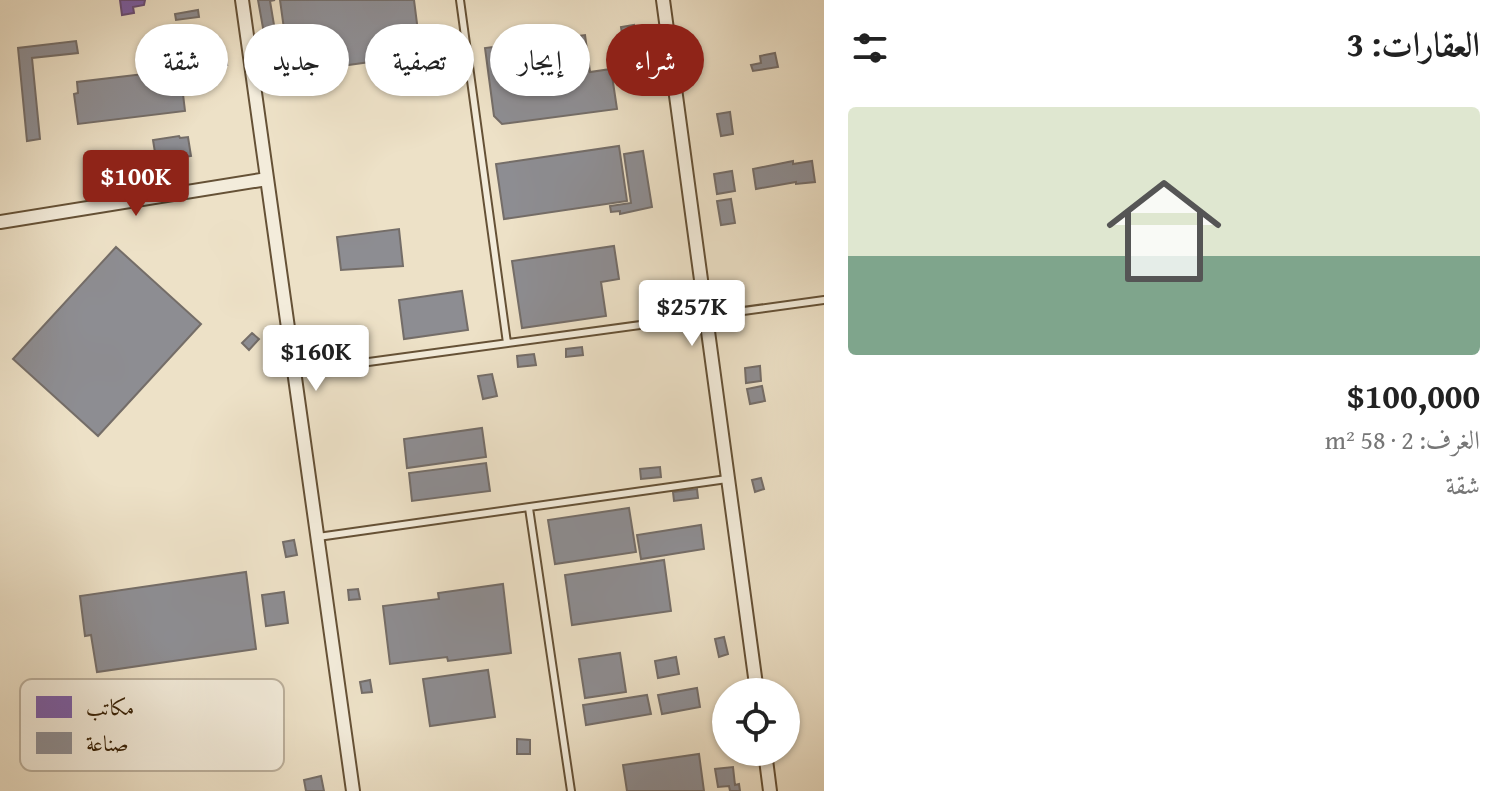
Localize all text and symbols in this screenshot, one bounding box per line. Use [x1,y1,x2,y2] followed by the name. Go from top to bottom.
[1346,19,1480,68] text: العقارات: 3
[135,24,228,96] chip: شقة
[244,24,349,96] chip: جديد
[365,24,474,96] chip: تصفية
[490,24,590,96] chip: إيجار
[606,24,704,96] chip: شراء
[848,26,892,70] icon: filters
[80,150,192,218] pin: $100K
[101,156,171,195] text: $100K
[1092,159,1236,303] icon: home
[636,280,748,348] pin: $257K
[657,286,727,325] text: $257K
[260,325,372,393] pin: $160K
[281,331,351,370] text: $160K
[1347,371,1480,420] text: $100,000
[1325,420,1480,459] text: الغرف: 2 · 58 m²
[1446,465,1480,504] text: شقة
[712,678,800,766] map controls
[712,678,800,766] button: locate
[20,679,284,771] legend
[86,691,134,723] text: مكاتب
[86,727,129,759] text: صناعة

